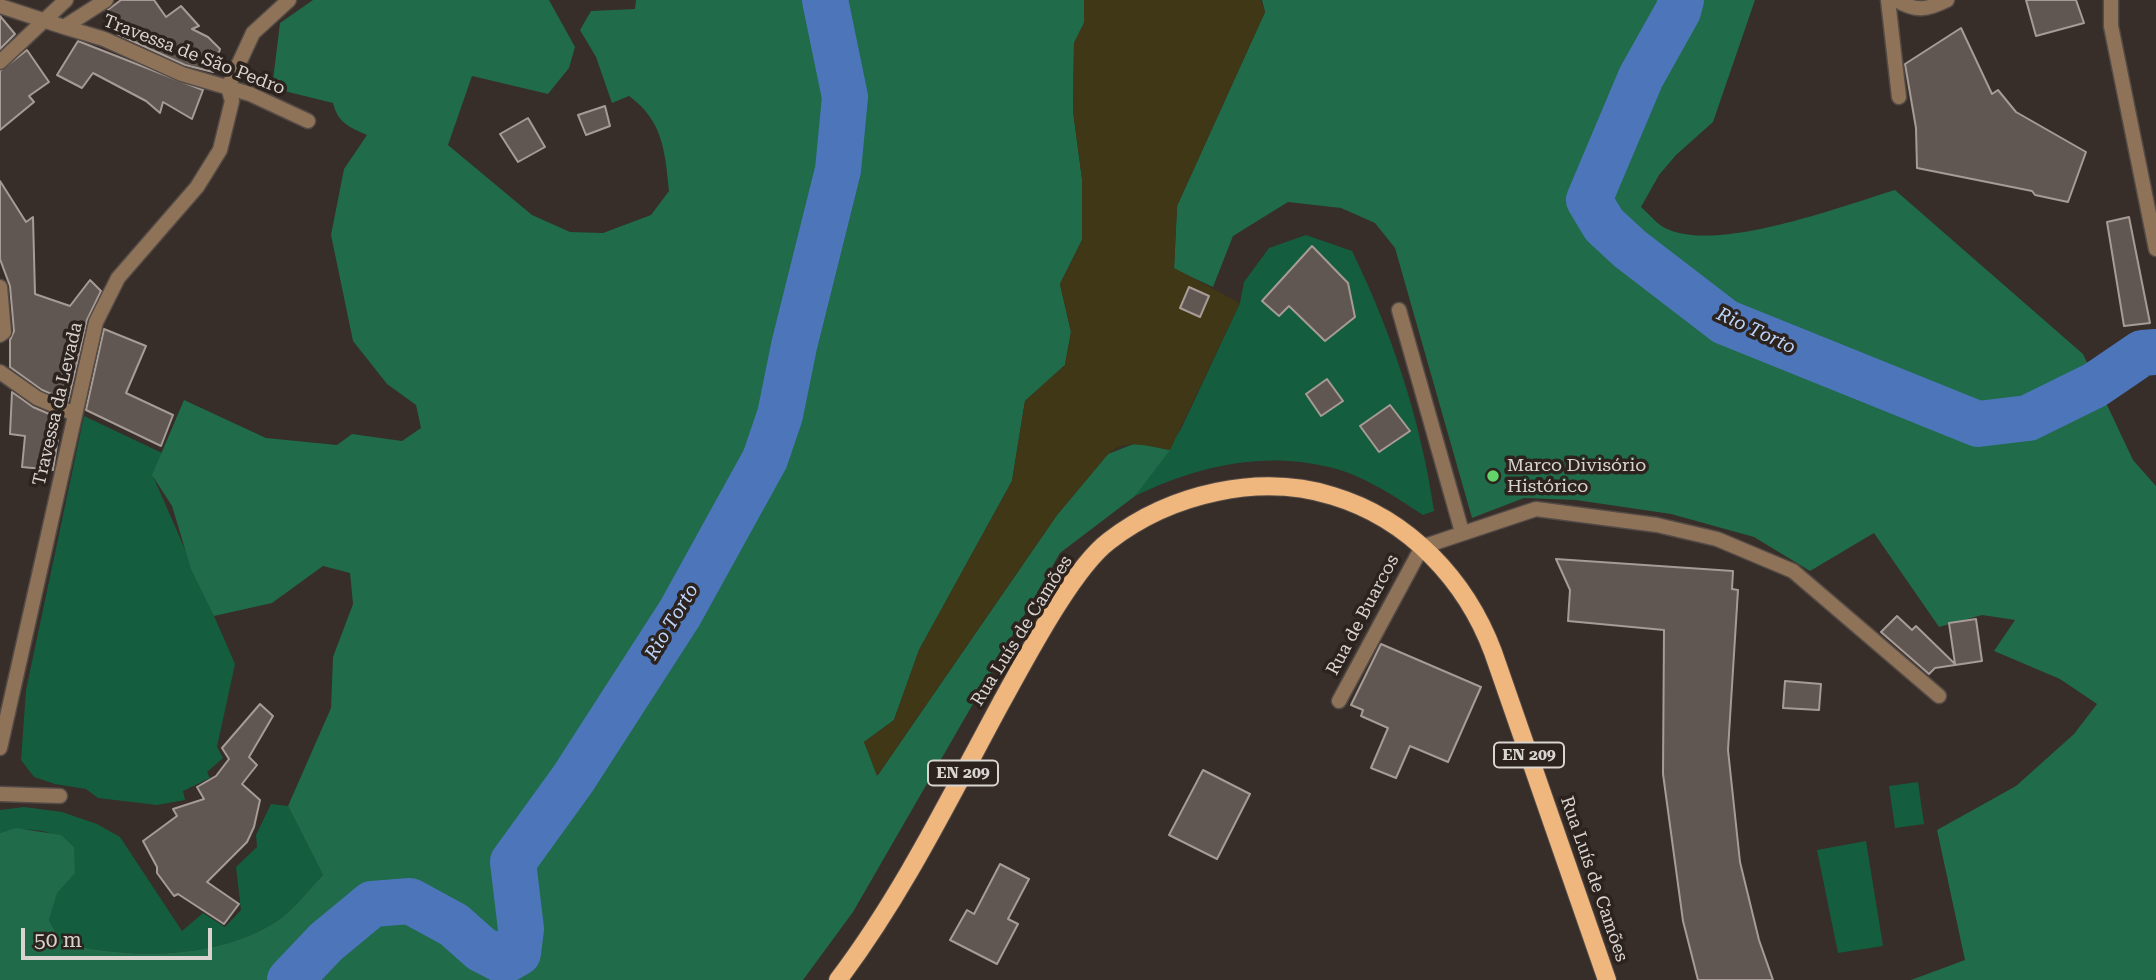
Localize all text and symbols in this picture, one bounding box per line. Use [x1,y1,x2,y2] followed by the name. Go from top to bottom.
[100,10,288,100] street label: Travessa de São Pedro
[1713,303,1799,359] water label: Rio Torto
[29,320,87,488] street label: Travessa da Levada
[1507,455,1646,498] place label: Marco Divisório Histórico
[1485,468,1501,484] marker: Marco Divisório Histórico
[1322,551,1404,679] street label: Rua de Buarcos
[967,552,1077,710] street label: Rua Luís de Camões
[641,580,703,664] water label: Rio Torto
[1494,742,1564,768] road number: EN 209
[928,760,998,786] road number: EN 209
[1556,793,1632,965] street label: Rua Luís de Camões
[24,914,215,958] scale bar
[34,928,82,952] text: 50 m

